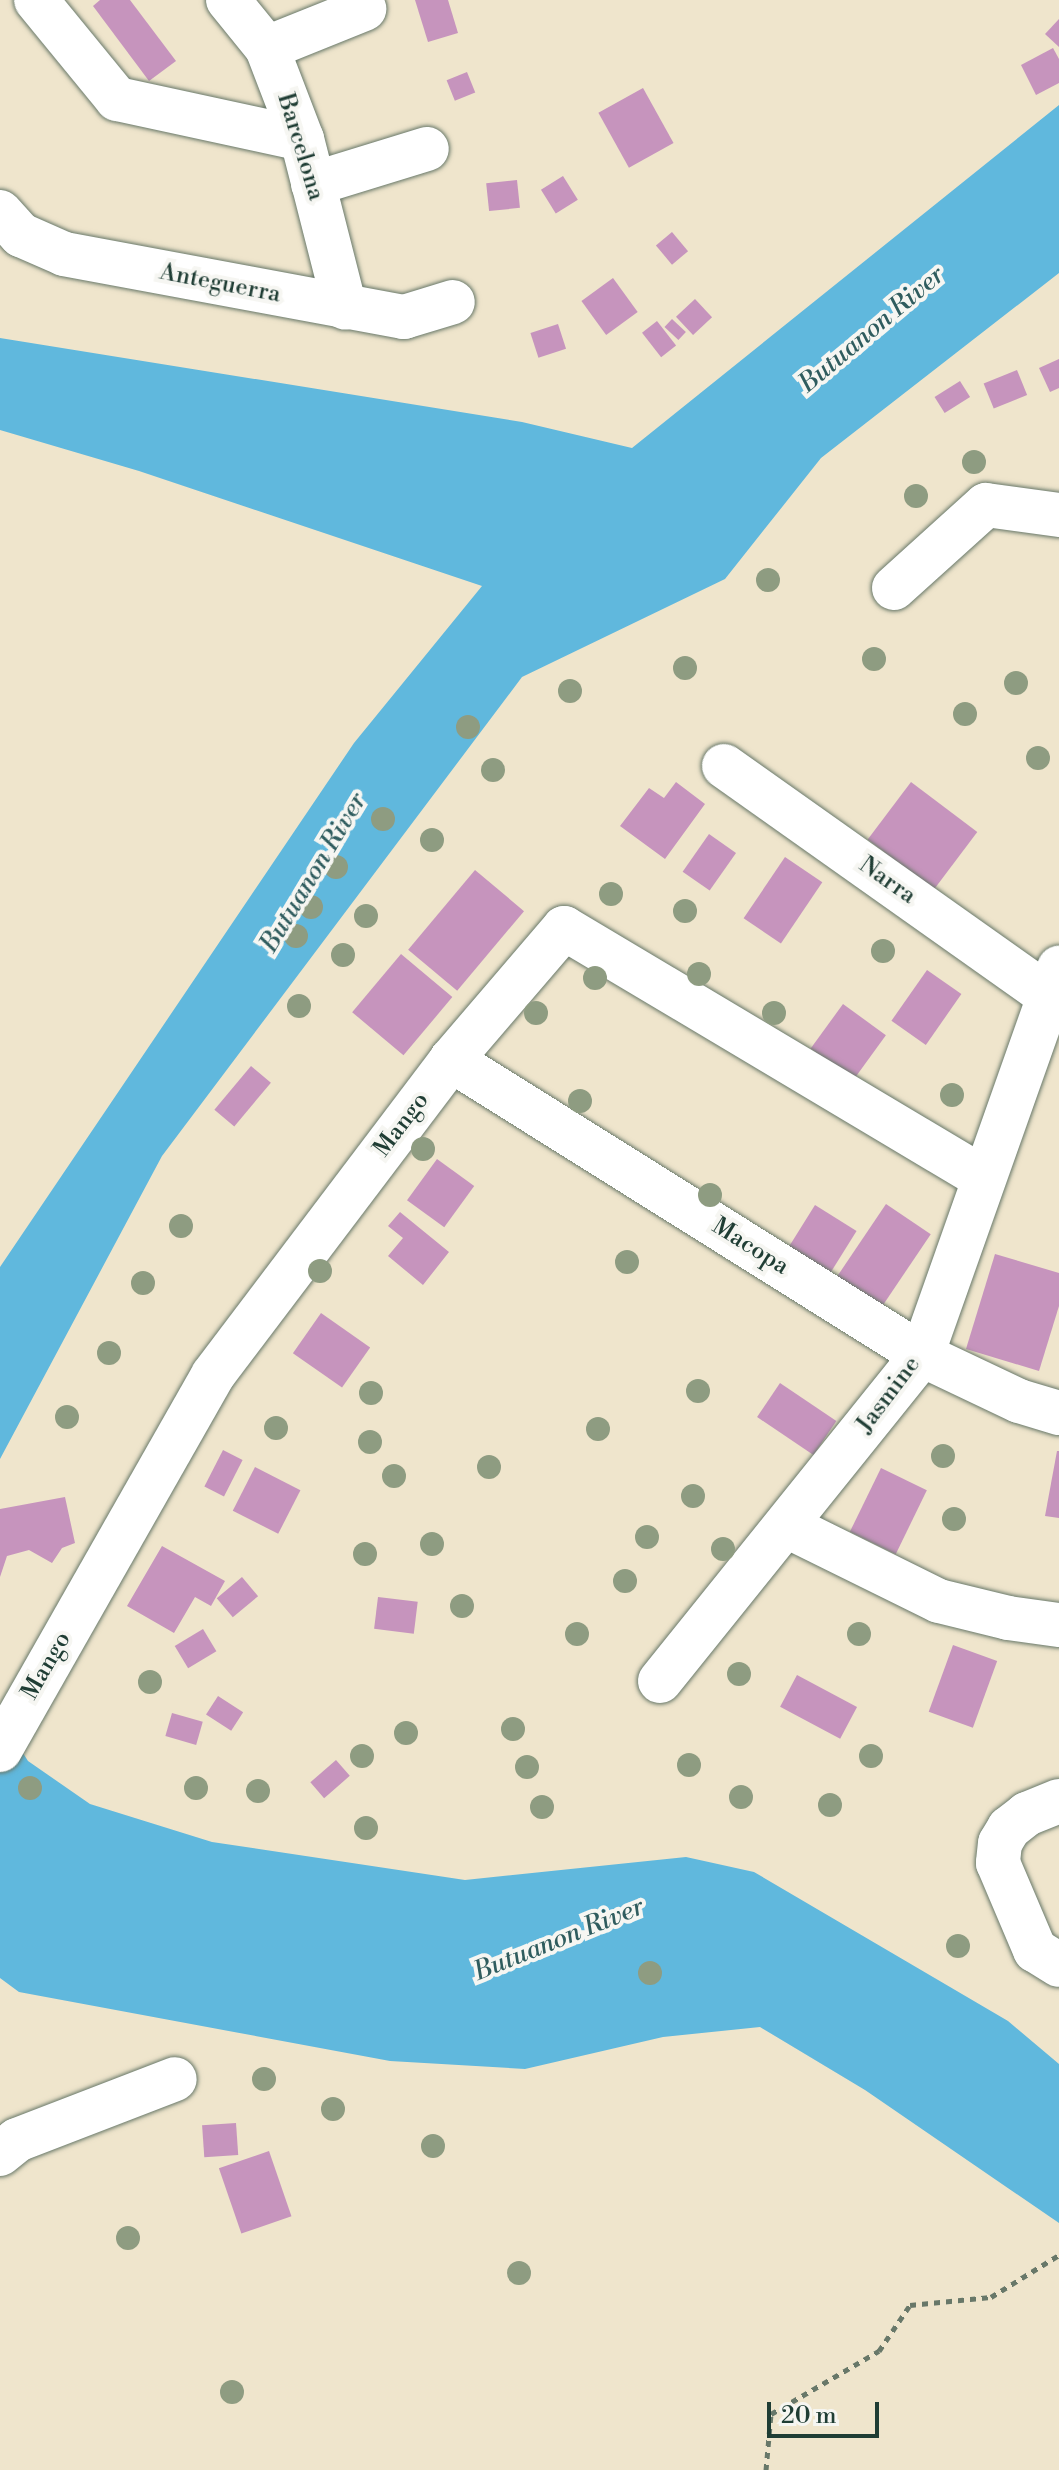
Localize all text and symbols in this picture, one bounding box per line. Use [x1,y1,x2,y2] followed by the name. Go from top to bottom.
[270,90,330,204] street label: Barcelona
[157,258,283,310] street label: Anteguerra
[793,260,951,400] water label: Butuanon River
[254,787,374,959] water label: Butuanon River
[853,851,921,911] street label: Narra
[368,1087,436,1163] street label: Mango
[706,1212,794,1282] street label: Macopa
[851,1351,927,1439] street label: Jasmine
[16,1627,78,1705] street label: Mango
[469,1892,649,1988] water label: Butuanon River
[771,2386,883,2436] scale bar
[781,2401,837,2431] text: 20 m

